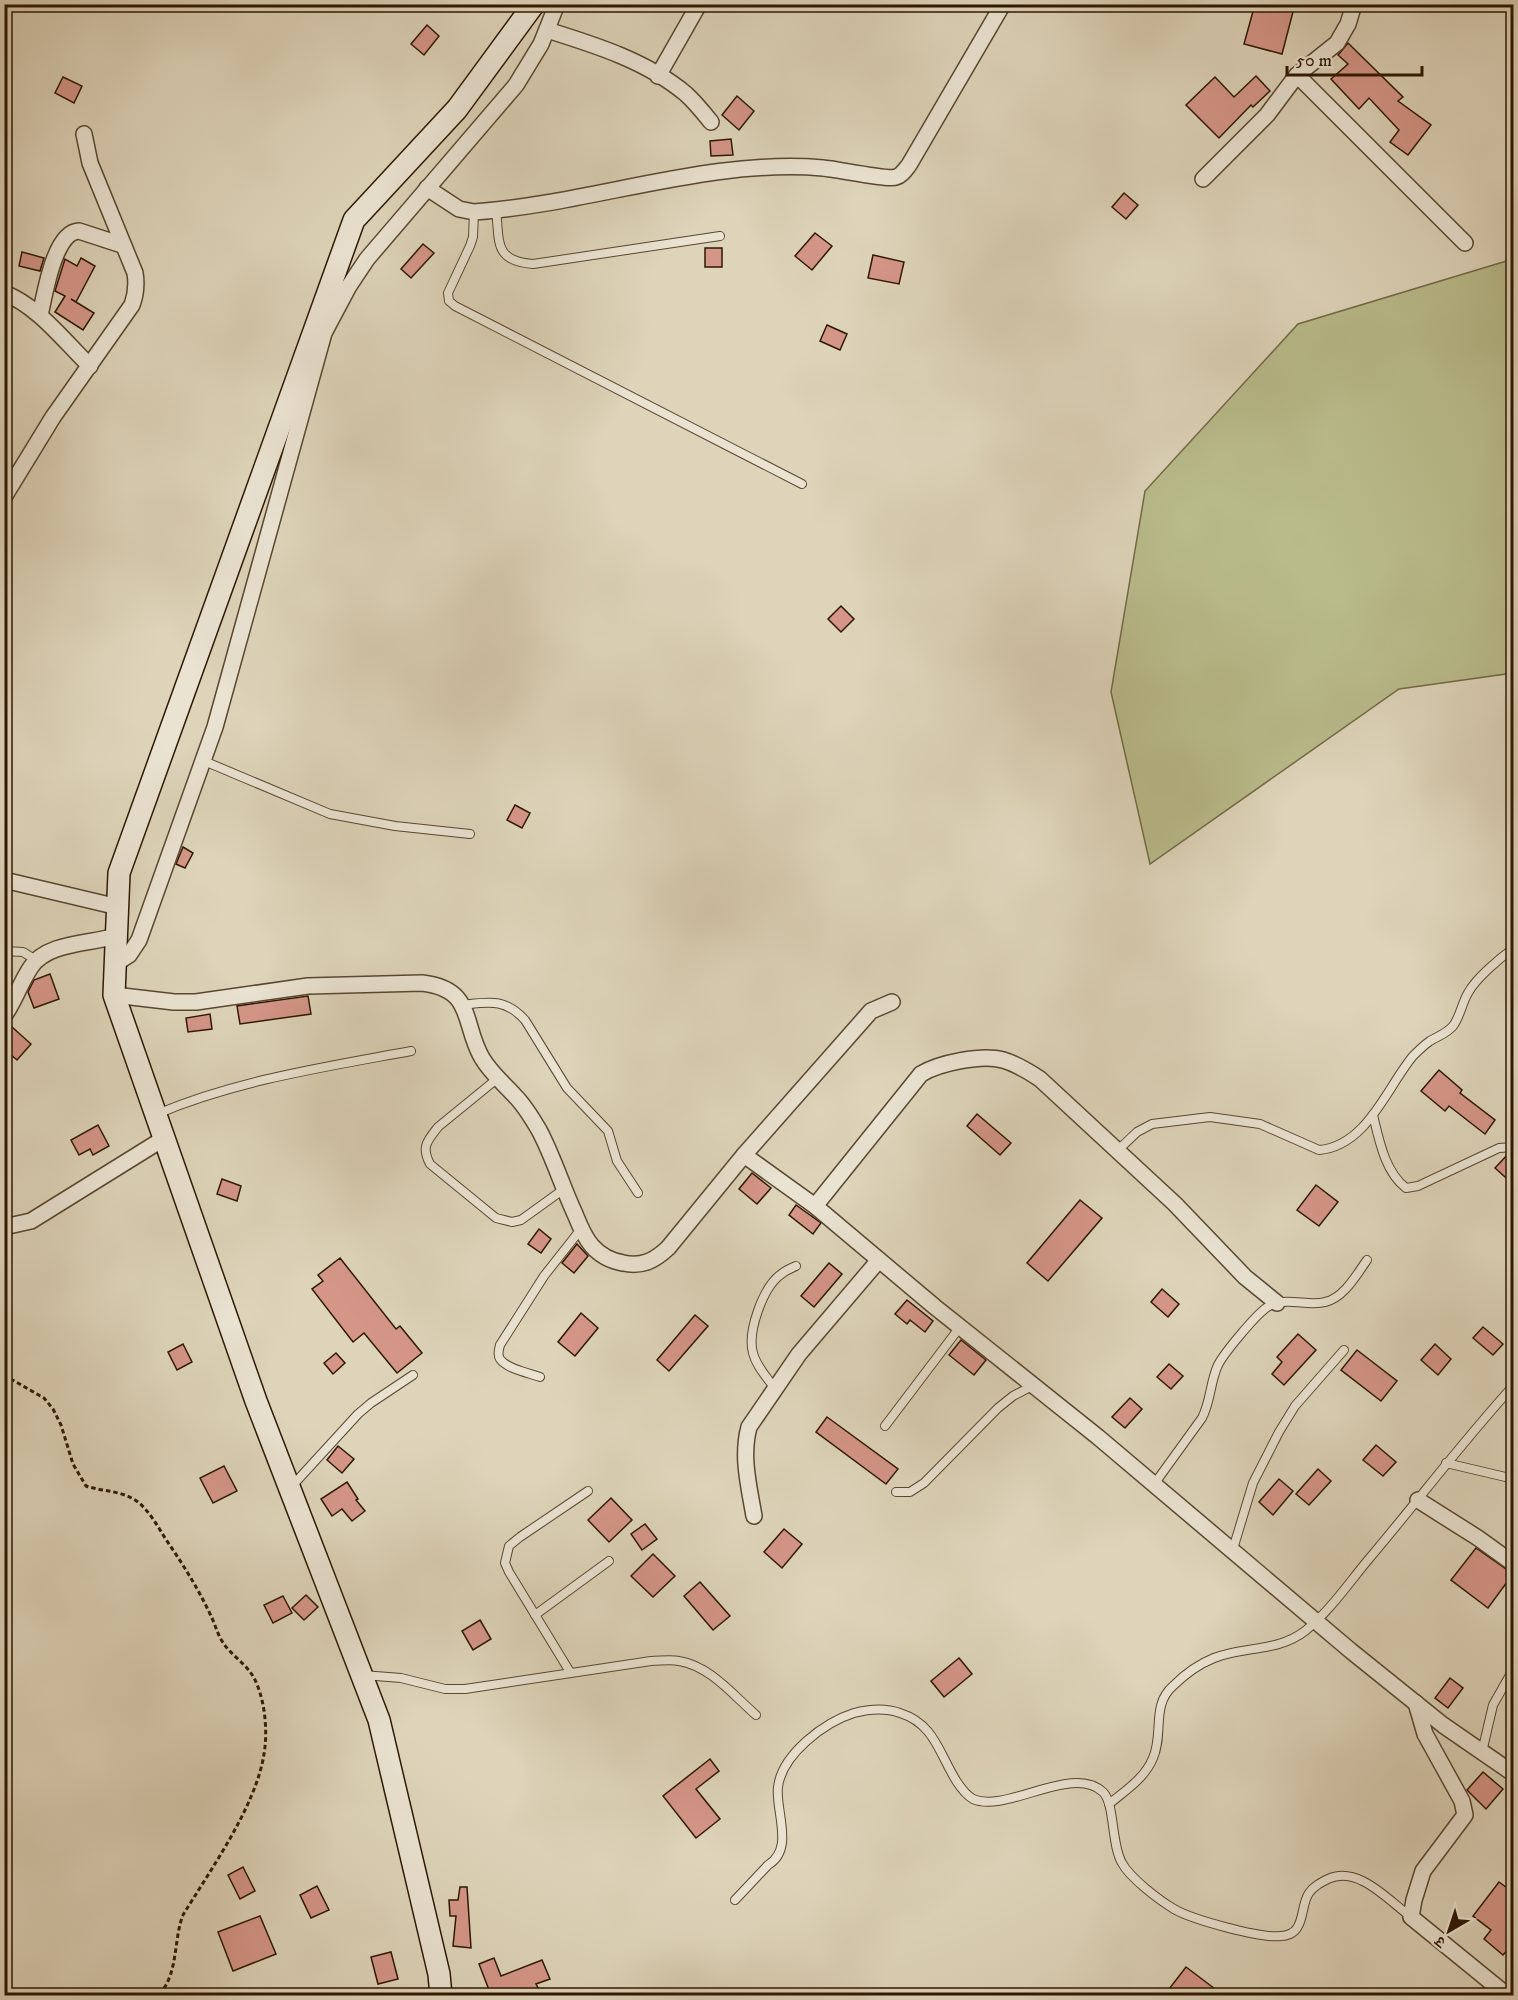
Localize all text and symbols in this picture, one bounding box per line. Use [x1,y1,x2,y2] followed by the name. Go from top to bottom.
[1287,39,1422,77] scale bar
[1296,50,1332,72] text: 50 m
[1419,1901,1479,1961] north arrow
[1429,1930,1450,1953] text: उ

